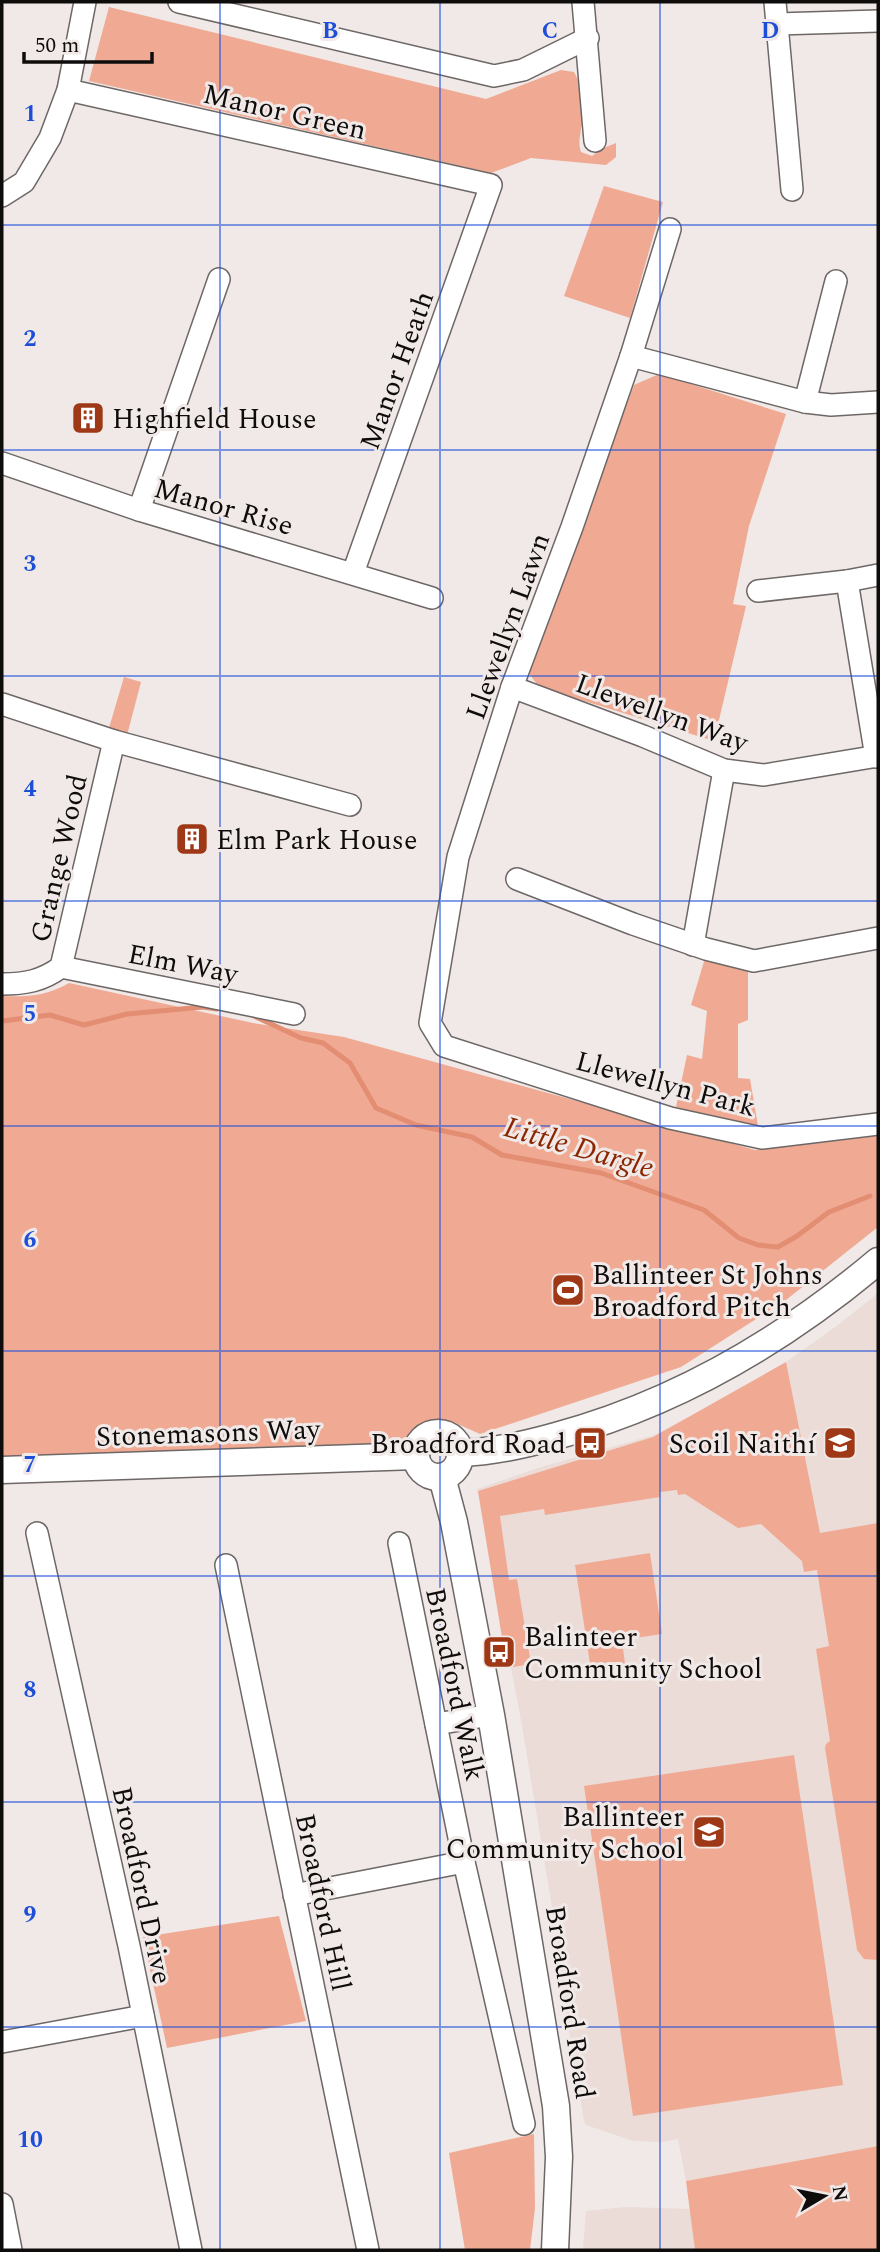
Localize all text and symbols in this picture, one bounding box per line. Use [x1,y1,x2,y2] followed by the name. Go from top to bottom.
[322,14,338,49] text: B
[542,14,558,49] text: C
[761,14,779,49] text: D
[24,21,152,65] scale bar
[35,30,79,62] text: 50 m
[199,73,370,152] street label: Manor Green
[24,97,36,132] text: 1
[349,285,446,456] street label: Manor Heath
[24,322,37,357] text: 2
[112,398,317,441] place label: Highfield House
[69,399,107,437] building icon: Highfield House
[149,467,298,548] street label: Manor Rise
[455,527,562,726] street label: Llewellyn Lawn
[24,547,37,582] text: 3
[569,662,755,765] street label: Llewellyn Way
[19,770,100,947] street label: Grange Wood
[24,772,37,807] text: 4
[216,819,417,862] place label: Elm Park House
[173,820,211,858] building icon: Elm Park House
[124,933,243,997] street label: Elm Way
[24,997,36,1032] text: 5
[571,1040,761,1129] street label: Llewellyn Park
[498,1105,659,1191] water label: Little Dargle
[24,1223,37,1258] text: 6
[592,1254,823,1329] place label: Ballinteer St Johns Broadford Pitch
[549,1271,587,1309] sports icon: Ballinteer St Johns Broadford Pitch
[95,1408,322,1459] street label: Stonemasons Way
[370,1423,566,1466] place label: Broadford Road
[669,1423,817,1466] place label: Scoil Naithí
[571,1424,609,1462] bus stop icon: Broadford Road
[821,1424,859,1462] school or university icon: Scoil Naithí
[24,1448,36,1483] text: 7
[413,1584,496,1785] street label: Broadford Walk
[524,1616,762,1691] place label: Balinteer Community School
[480,1633,518,1671] bus stop icon: Balinteer Community School
[24,1673,36,1708] text: 8
[100,1782,183,1988] street label: Broadford Drive
[446,1796,684,1871] place label: Ballinteer Community School
[283,1810,362,1995] street label: Broadford Hill
[690,1813,728,1851] school or university icon: Ballinteer Community School
[24,1898,37,1933] text: 9
[533,1902,606,2102] street label: Broadford Road
[17,2123,43,2158] text: 10
[789,2161,859,2231] north arrow
[824,2183,855,2203] text: N

